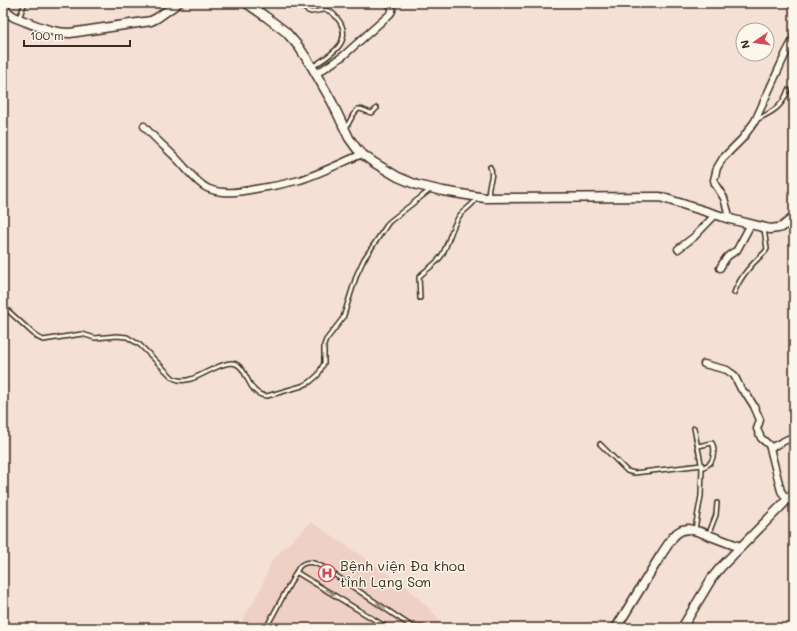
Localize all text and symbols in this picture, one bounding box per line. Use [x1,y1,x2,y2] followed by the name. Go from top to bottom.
[24,22,130,48] scale bar
[735,22,775,62] north arrow
[30,27,64,43] text: 100 m
[737,39,753,50] text: N
[340,556,466,591] place label: Bệnh viện Đa khoa tỉnh Lạng Sơn
[317,563,337,583] hospital icon: Bệnh viện Đa khoa tỉnh Lạng Sơn
[324,589,336,596] one-way arrow
[376,602,387,610] one-way arrow

